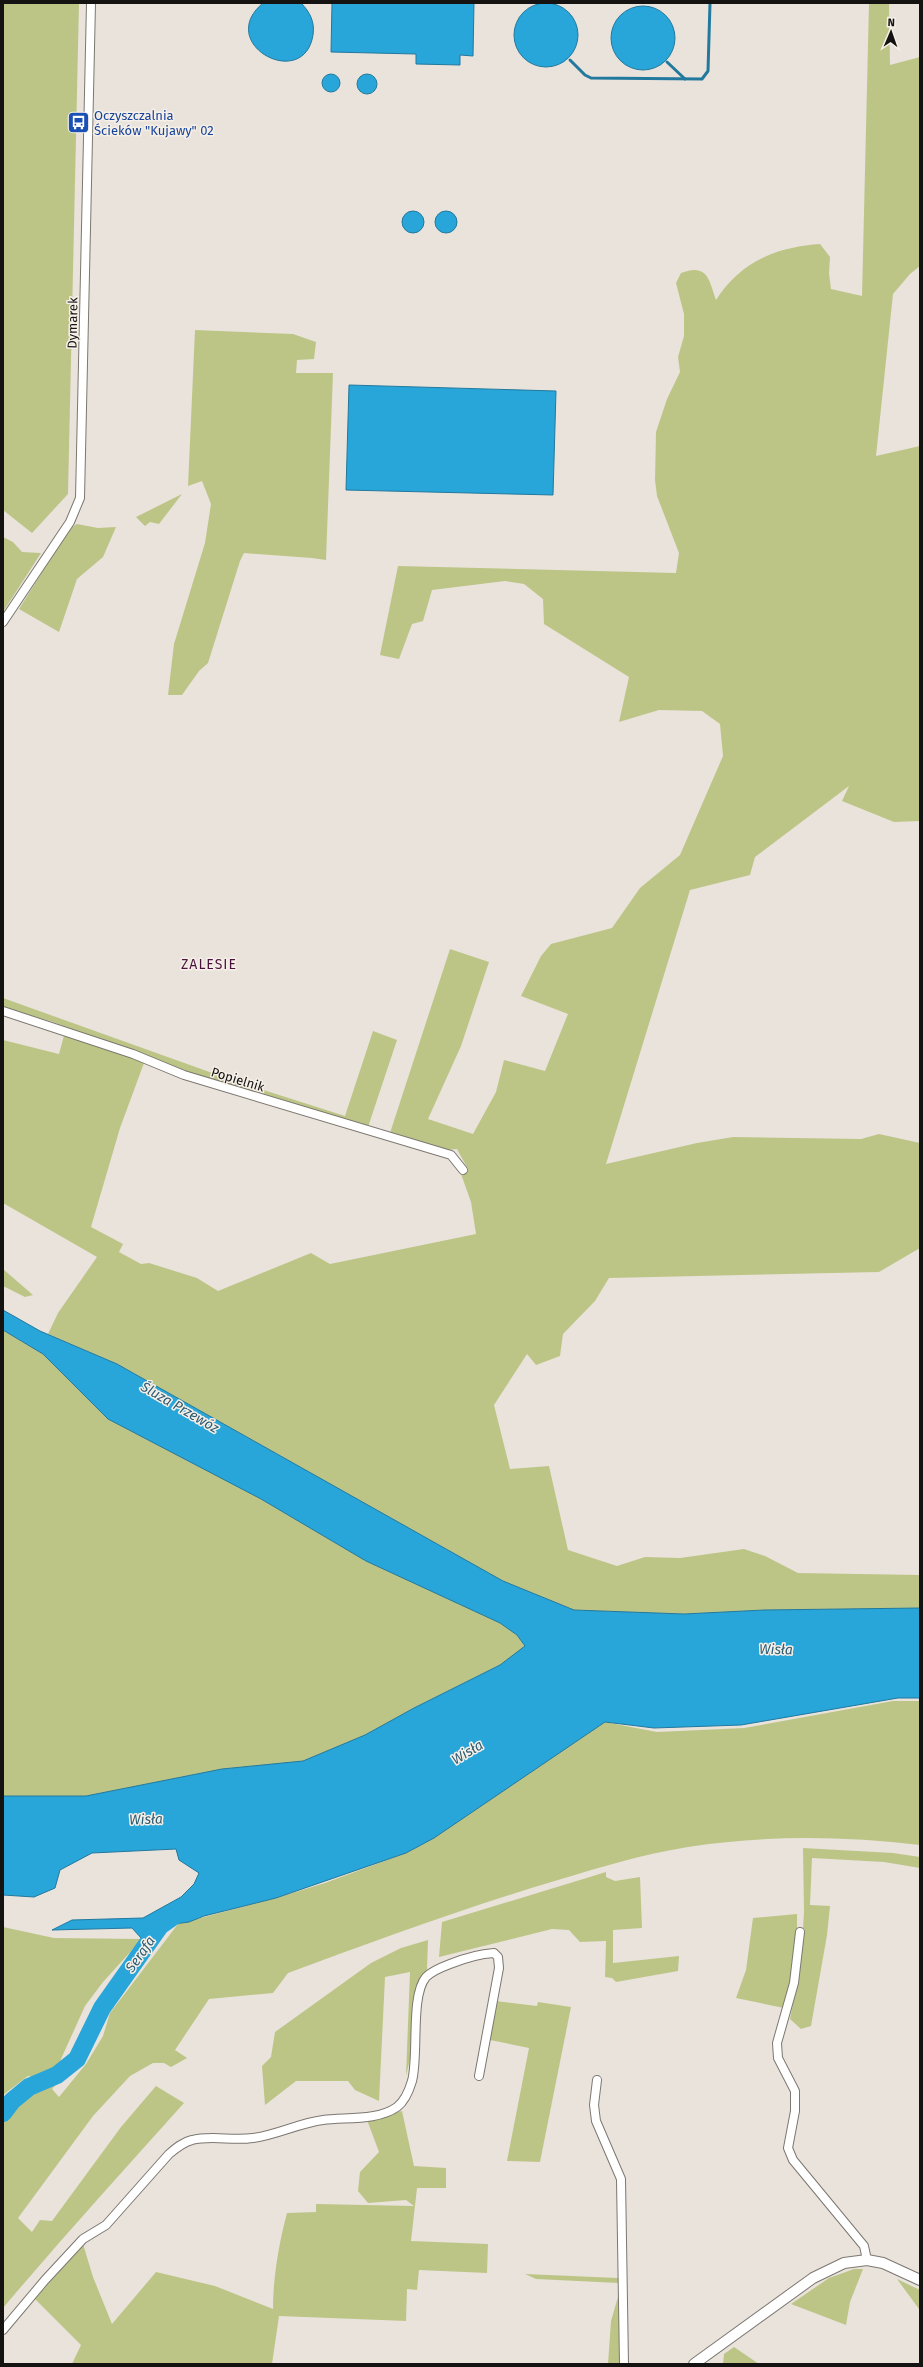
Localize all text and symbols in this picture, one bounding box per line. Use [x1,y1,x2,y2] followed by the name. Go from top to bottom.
[871,12,911,52] north arrow
[887,16,895,29] text: N
[94,108,214,138] place label: Oczyszczalnia Ścieków "Kujawy" 02
[66,109,92,135] bus stop icon: Oczyszczalnia Ścieków "Kujawy" 02
[65,297,80,349] street label: Dymarek
[181,956,237,973] district label: ZALESIE
[209,1064,267,1095] street label: Popielnik
[137,1377,223,1437] water label: Śluza Przewóz
[759,1641,793,1658] water label: Wisła
[448,1736,486,1768] water label: Wisła
[129,1810,163,1829] water label: Wisła
[121,1933,159,1976] water label: Serafa

